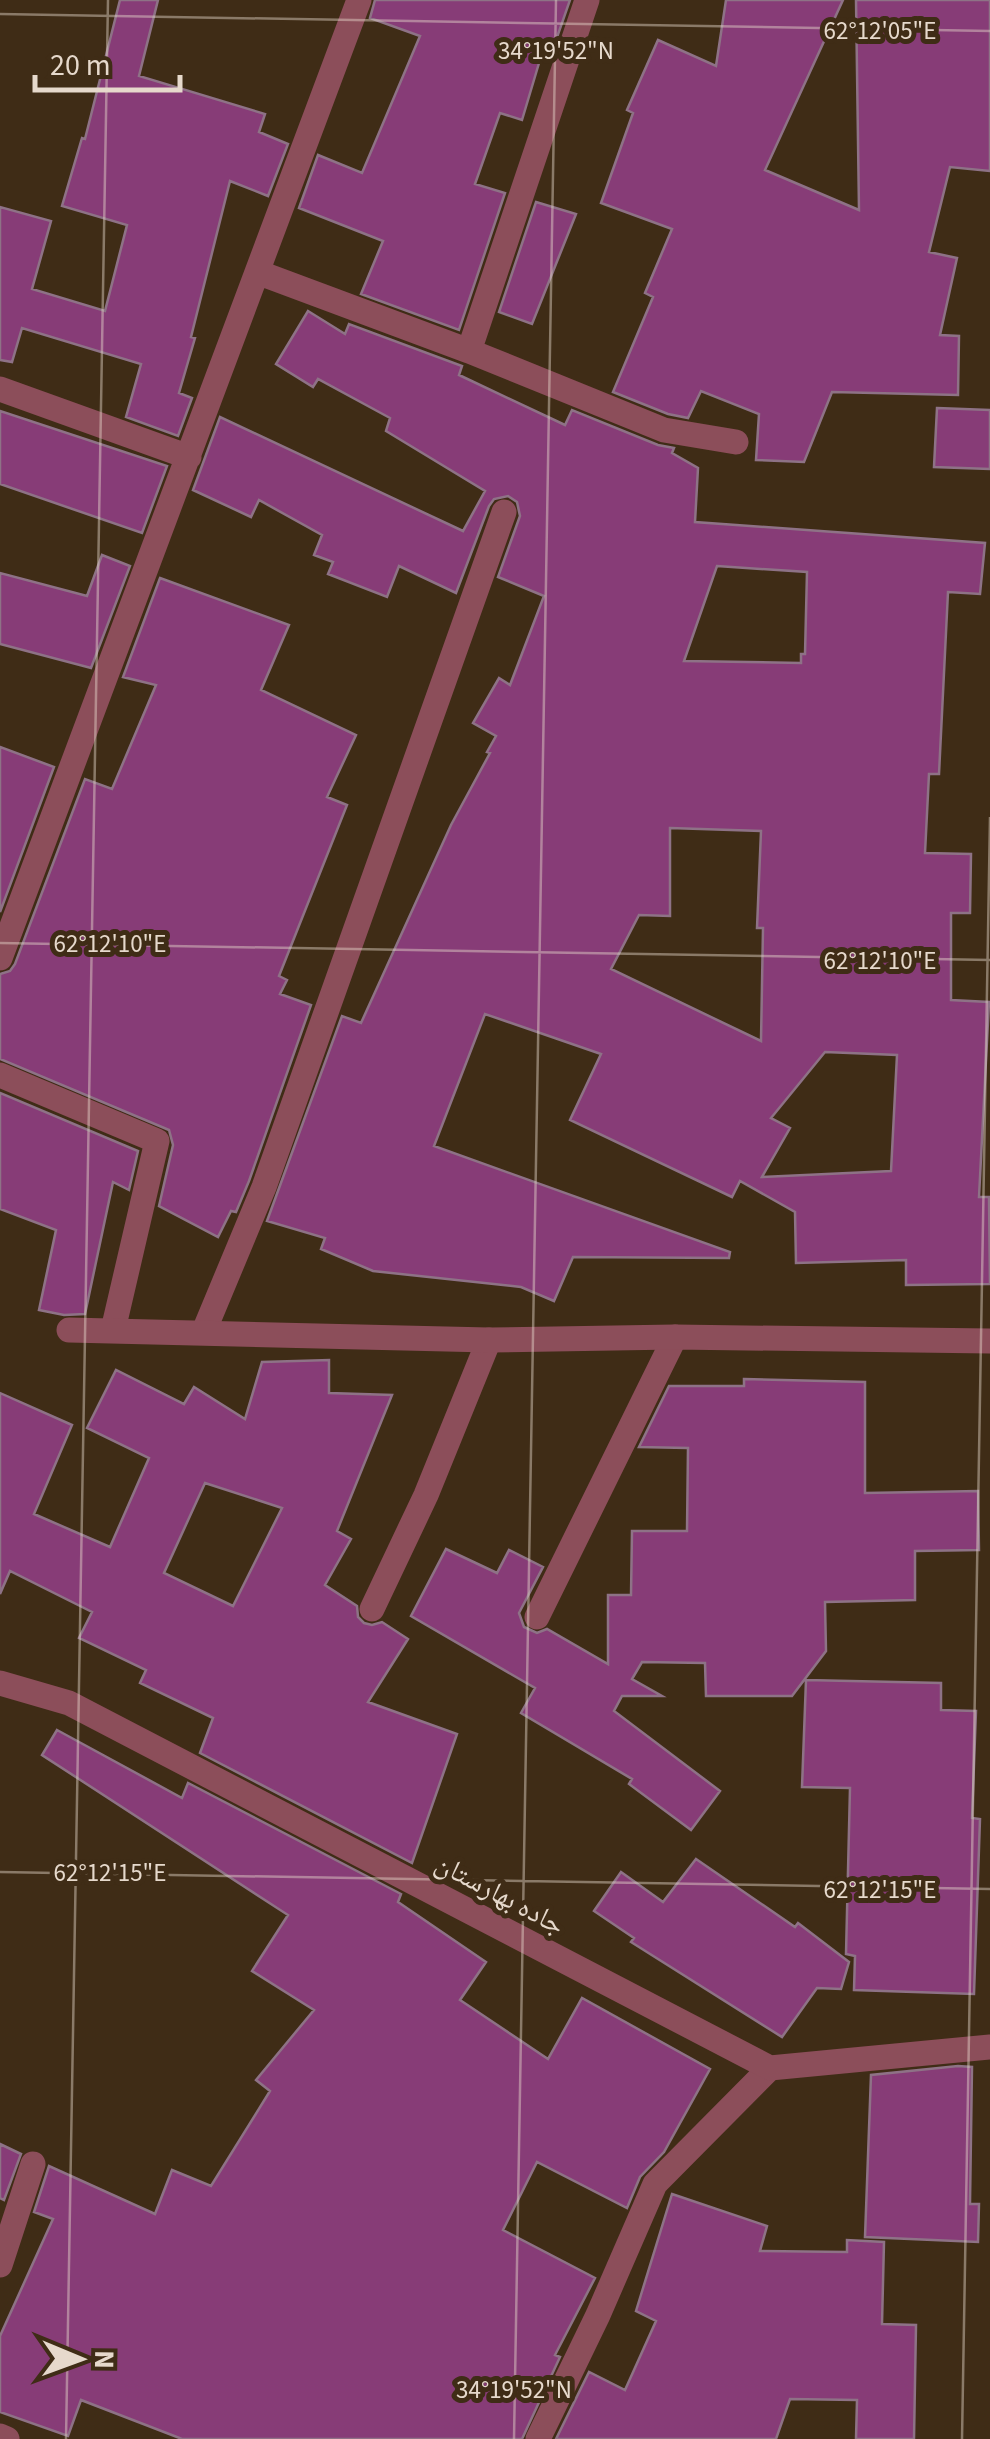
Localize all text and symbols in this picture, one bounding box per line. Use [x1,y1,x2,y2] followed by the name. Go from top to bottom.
[824,13,936,49] text: 62°12'05"E
[35,30,180,92] scale bar
[498,33,614,69] text: 34°19'52"N
[50,44,111,87] text: 20 m
[54,926,166,962] text: 62°12'10"E
[824,943,936,979] text: 62°12'10"E
[428,1843,572,1945] street label: جاده بهارستان
[54,1855,166,1891] text: 62°12'15"E
[824,1872,936,1908] text: 62°12'15"E
[30,2309,130,2409] north arrow
[84,2350,124,2369] text: N
[456,2372,572,2408] text: 34°19'52"N

